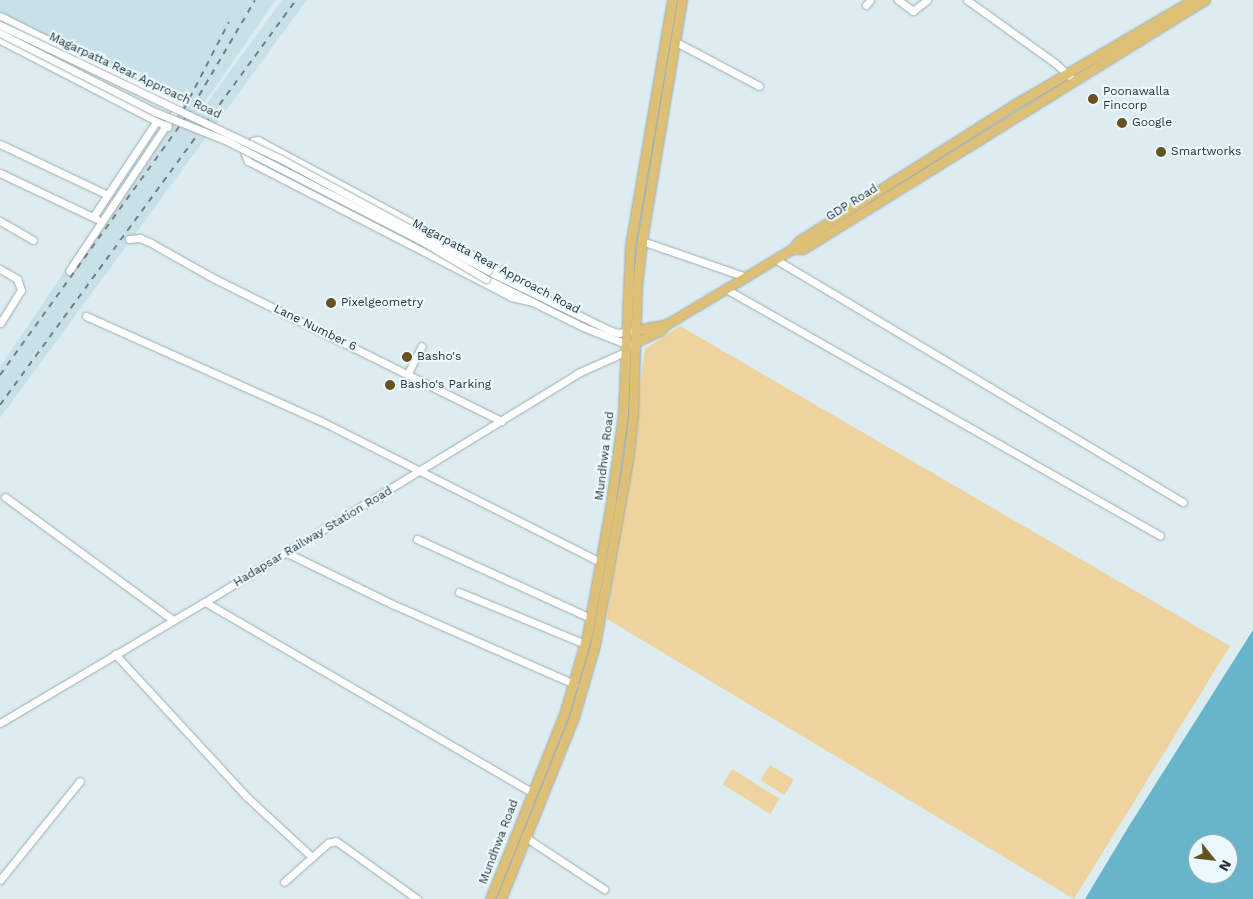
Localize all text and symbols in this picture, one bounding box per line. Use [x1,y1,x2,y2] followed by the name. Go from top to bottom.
[46,30,224,122] street label: Magarpatta Rear Approach Road
[1103,85,1170,113] place label: Poonawalla Fincorp
[1087,93,1099,105] marker: Poonawalla Fincorp
[1132,116,1172,130] place label: Google
[1116,117,1128,129] marker: Google
[1171,145,1241,159] place label: Smartworks
[1155,146,1167,158] marker: Smartworks
[824,182,880,224] street label: GDP Road
[409,216,583,318] street label: Magarpatta Rear Approach Road
[341,296,423,310] place label: Pixelgeometry
[325,297,337,309] marker: Pixelgeometry
[271,302,359,354] street label: Lane Number 6
[417,350,461,364] place label: Basho's
[401,351,413,363] marker: Basho's
[400,378,491,392] place label: Basho's Parking
[384,379,396,391] marker: Basho's Parking
[592,410,618,502] street label: Mundhwa Road
[231,484,395,590] street label: Hadapsar Railway Station Road
[476,797,522,887] street label: Mundhwa Road
[1188,834,1238,884] north arrow
[1216,857,1235,874] text: N

